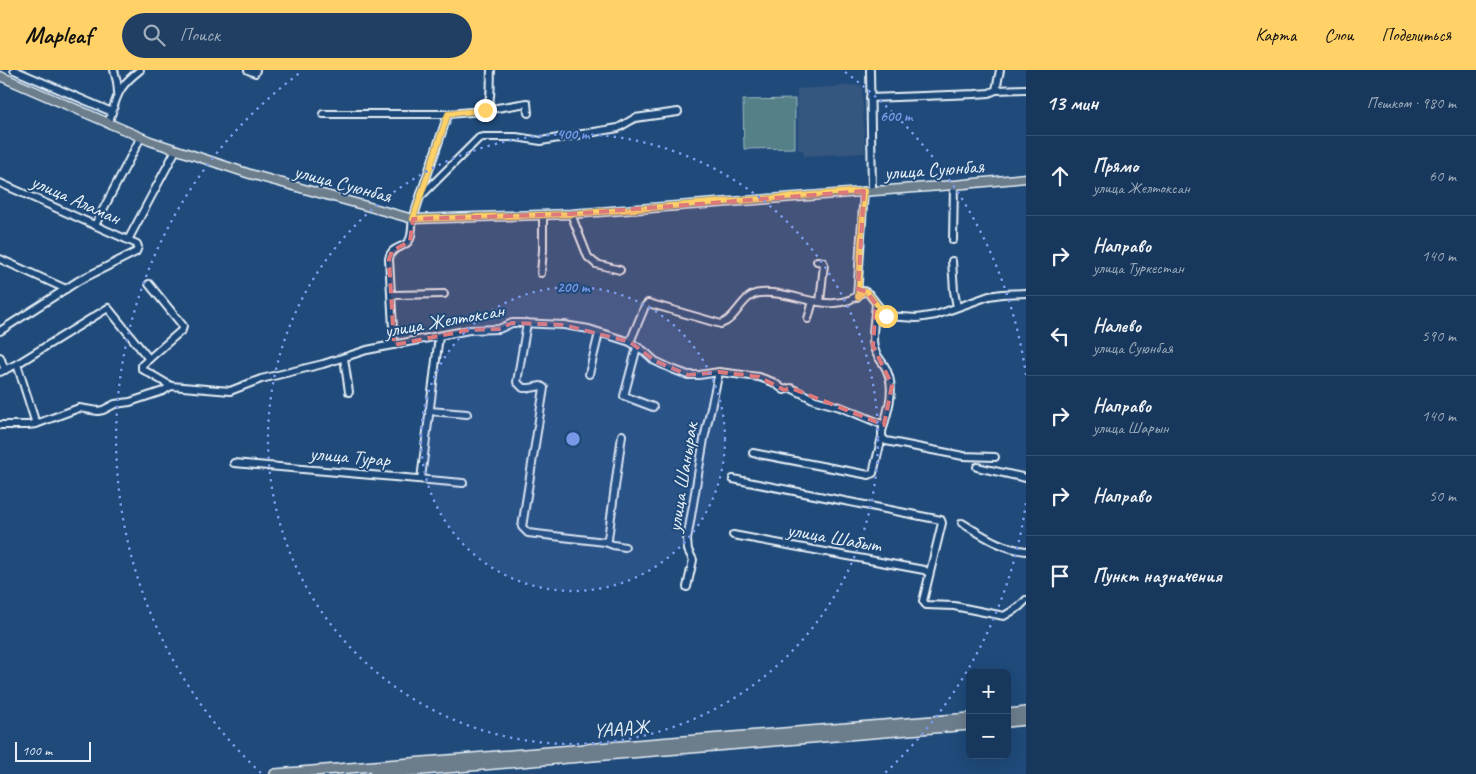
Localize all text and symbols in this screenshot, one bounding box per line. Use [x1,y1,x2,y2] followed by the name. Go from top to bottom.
[122,13,472,58] search box
[25,20,92,50] text: Mapleaf
[140,21,168,49] icon: search
[180,23,220,47] text: Поиск
[1255,24,1296,46] text: Карта
[1324,24,1353,46] text: Слои
[1381,24,1451,46] text: Поделиться
[1046,90,1098,116] text: 13 мин
[1367,93,1456,113] text: Пешком · 980 m
[474,99,497,122] route end
[880,107,914,126] text: 600 m
[557,125,591,144] text: 400 m
[882,154,985,186] street label: улица Суюнбая
[1093,154,1138,178] text: Прямо
[291,158,395,209] street label: улица Суюнбая
[1046,162,1074,190] icon: ahead
[1429,166,1456,186] text: 60 m
[26,168,126,231] street label: улица Аламан
[1093,178,1190,198] text: улица Желтоксан
[1093,234,1151,258] text: Направо
[1046,242,1074,270] icon: right
[1422,246,1456,266] text: 140 m
[1093,258,1184,278] text: улица Туркестан
[557,278,591,297] text: 200 m
[381,297,508,343] street label: улица Желтоксан
[875,305,898,328] route start
[1093,314,1141,338] text: Налево
[1046,322,1074,350] icon: left
[1422,326,1456,346] text: 590 m
[1093,338,1173,358] text: улица Суюнбая
[1093,394,1151,418] text: Направо
[1046,402,1074,430] icon: right
[1422,406,1456,426] text: 140 m
[1093,418,1169,438] text: улица Шарын
[661,419,704,535] street label: улица Шанырак
[564,430,582,448] centre of rings
[308,440,393,473] street label: улица Турар
[1046,482,1074,510] icon: right
[1093,484,1151,508] text: Направо
[1429,486,1456,506] text: 50 m
[784,517,885,558] street label: улица Шабыт
[1046,562,1074,590] icon: arrive
[1093,564,1222,588] text: Пункт назначения
[966,669,1011,759] map controls
[966,669,1011,714] button: +
[592,713,652,743] street label: ҮАААЖ
[966,714,1011,759] button: −
[15,739,91,762] scale bar
[22,742,52,759] text: 100 m

